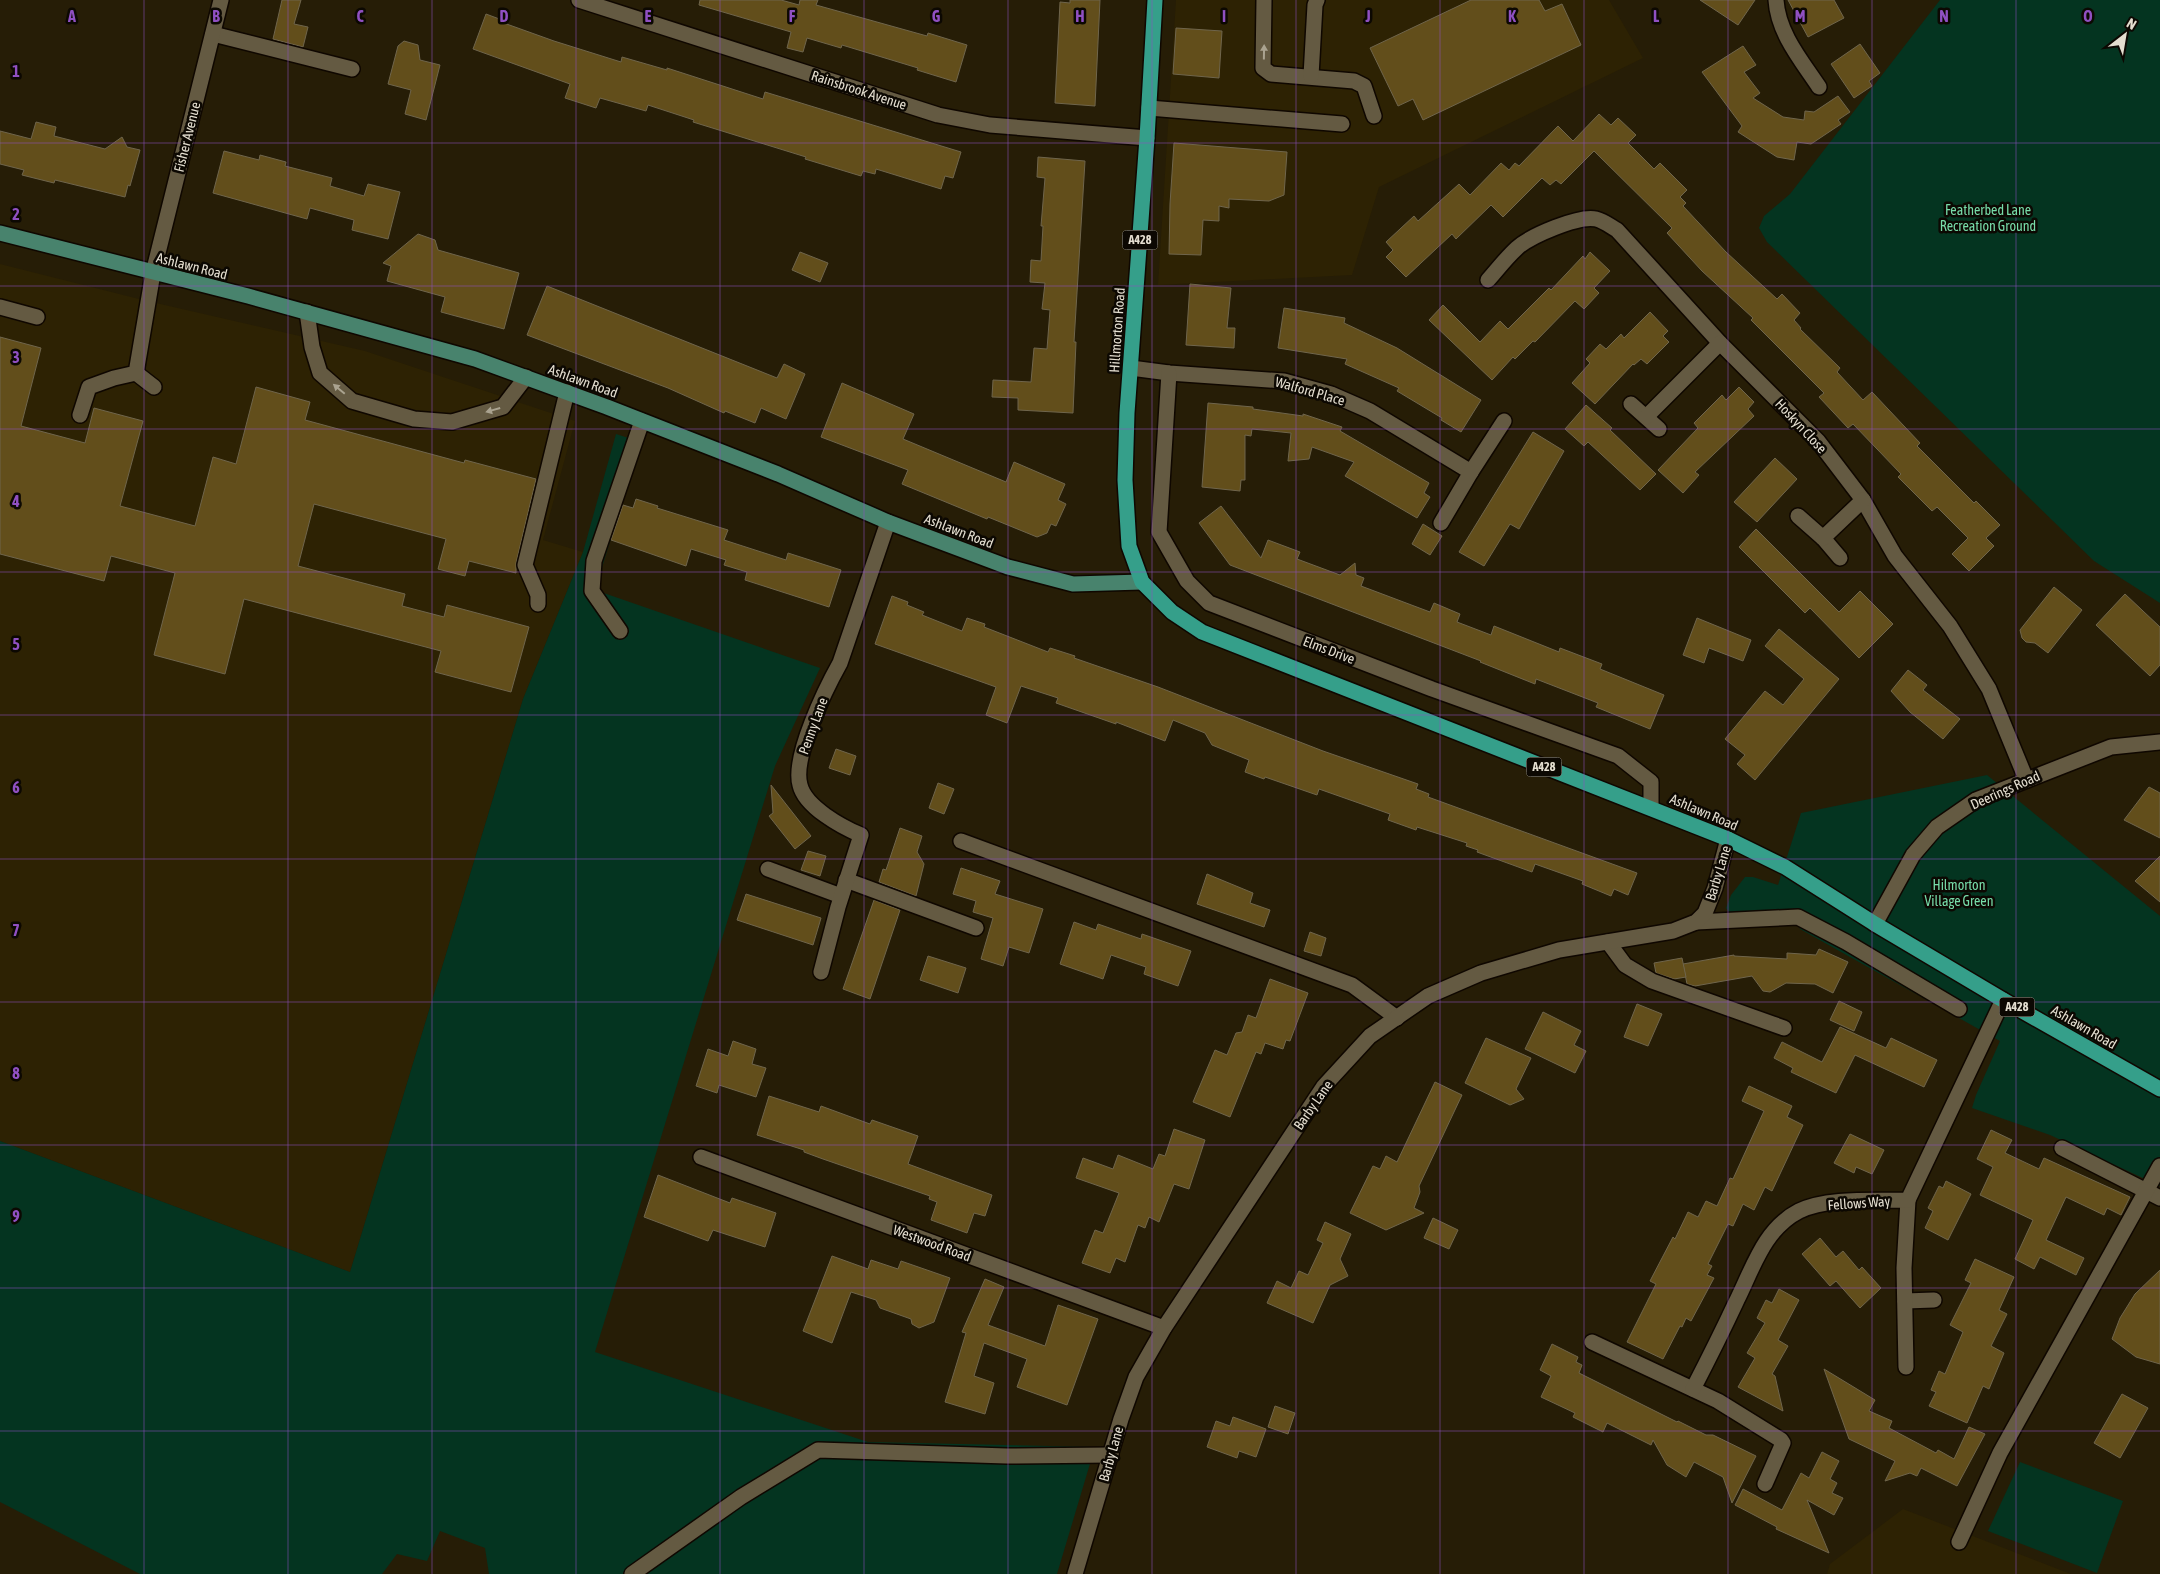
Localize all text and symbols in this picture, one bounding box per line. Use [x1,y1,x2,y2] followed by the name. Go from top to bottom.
[67,7,76,25] text: A
[212,7,220,25] text: B
[356,7,364,25] text: C
[500,7,509,25] text: D
[645,7,652,25] text: E
[789,7,796,25] text: F
[932,7,941,25] text: G
[1075,7,1085,25] text: H
[1222,7,1226,25] text: I
[1364,7,1371,25] text: J
[1508,7,1516,25] text: K
[1653,7,1660,25] text: L
[1795,7,1805,25] text: M
[1939,7,1949,25] text: N
[2083,7,2093,25] text: O
[2100,10,2150,60] north arrow
[2124,15,2139,33] text: N
[1260,43,1268,59] one-way arrow
[12,62,20,80] text: 1
[809,67,909,113] street label: Rainsbrook Avenue
[171,100,203,174] street label: Fisher Avenue
[1940,202,2036,234] park label: Featherbed Lane Recreation Ground
[12,205,20,223] text: 2
[1122,230,1158,250] road number: A428
[155,249,229,283] street label: Ashlawn Road
[1106,287,1128,373] street label: Hillmorton Road
[12,348,20,366] text: 3
[546,361,620,401] street label: Ashlawn Road
[1273,373,1347,409] street label: Walford Place
[332,384,345,395] one-way arrow
[1772,396,1830,456] street label: Hoskyn Close
[485,407,500,415] one-way arrow
[11,492,20,510] text: 4
[922,511,996,551] street label: Ashlawn Road
[1301,633,1357,667] street label: Elms Drive
[12,635,20,653] text: 5
[795,695,831,757] street label: Penny Lane
[1526,758,1562,776] road number: A428
[1968,768,2042,812] street label: Deerings Road
[12,778,20,796] text: 6
[1667,790,1741,834] street label: Ashlawn Road
[1702,844,1734,902] street label: Barby Lane
[1924,877,1994,909] park label: Hilmorton Village Green
[12,921,20,939] text: 7
[2000,998,2034,1016] road number: A428
[2049,1002,2119,1052] street label: Ashlawn Road
[12,1064,20,1082] text: 8
[1290,1077,1336,1133] street label: Barby Lane
[1827,1193,1891,1213] street label: Fellows Way
[12,1207,20,1225] text: 9
[891,1222,973,1264] street label: Westwood Road
[1096,1425,1126,1483] street label: Barby Lane

